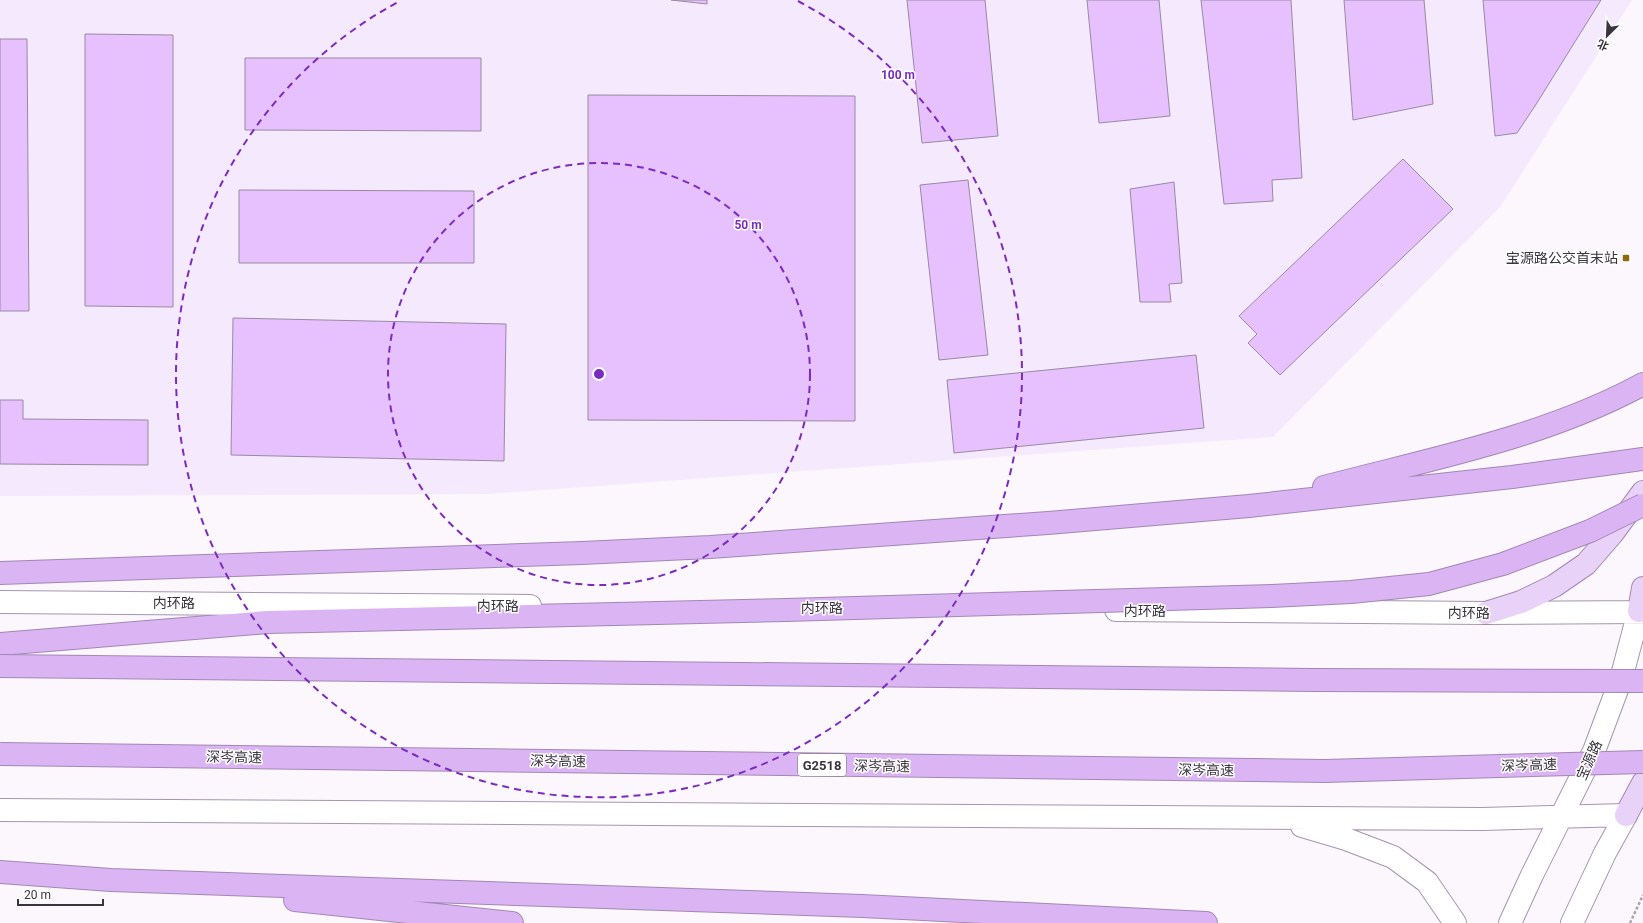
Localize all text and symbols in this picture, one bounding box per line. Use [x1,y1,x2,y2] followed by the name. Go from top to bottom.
[1587,16,1627,56] north arrow
[1595,37,1611,53] text: 北
[881,68,915,82] text: 100 m
[734,218,762,232] text: 50 m
[1506,250,1618,266] place label: 宝源路公交首末站
[1621,253,1631,263] marker: 宝源路公交首末站
[592,367,606,381] centre of rings
[153,595,195,611] street label: 内环路
[477,598,519,614] street label: 内环路
[801,600,843,616] street label: 内环路
[1124,603,1166,619] street label: 内环路
[1448,605,1490,621] street label: 内环路
[1573,738,1605,782] street label: 宝源路
[206,749,262,765] street label: 深岑高速
[530,753,586,769] street label: 深岑高速
[798,754,846,776] road number: G2518
[1501,756,1557,774] street label: 深岑高速
[854,758,910,774] street label: 深岑高速
[1178,762,1234,778] street label: 深岑高速
[18,881,103,907] scale bar
[24,888,51,902] text: 20 m

